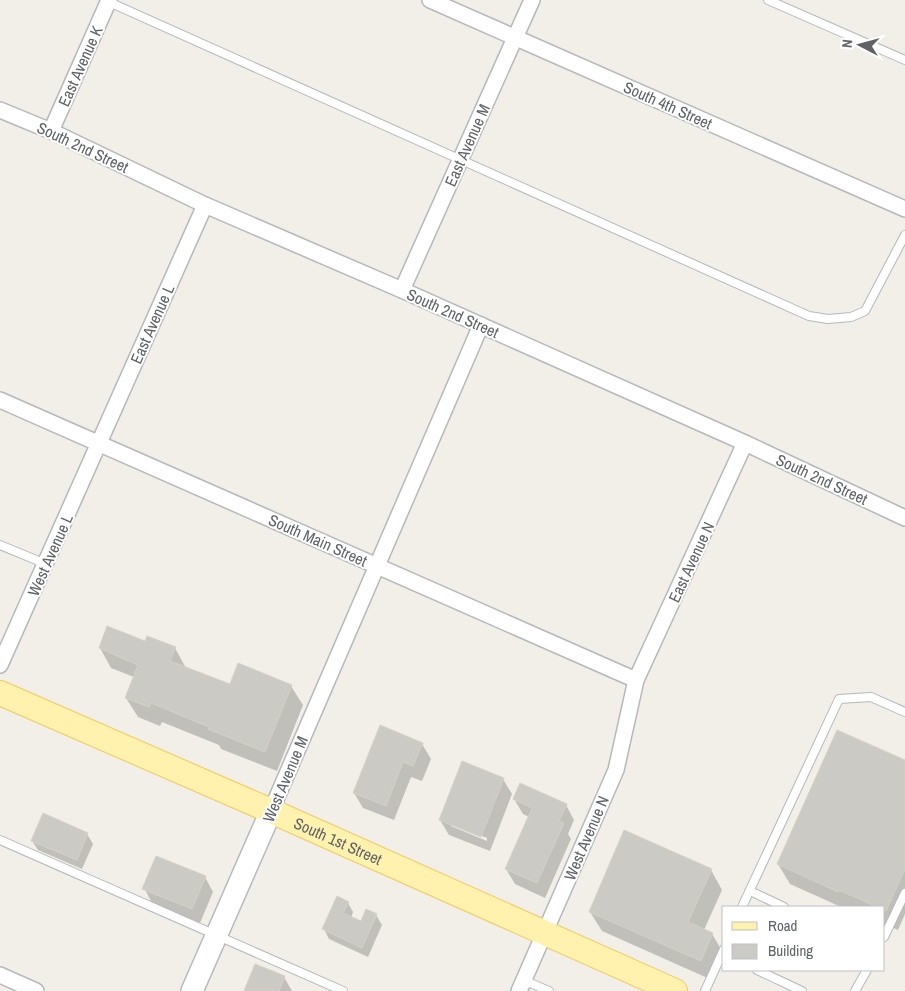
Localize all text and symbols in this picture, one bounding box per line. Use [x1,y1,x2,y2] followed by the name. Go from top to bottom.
[835,20,885,70] north arrow
[52,22,108,110] street label: East Avenue K
[838,39,856,49] text: N
[620,76,716,134] street label: South 4th Street
[439,100,495,190] street label: East Avenue M
[34,116,133,178] street label: South 2nd Street
[125,280,179,367] street label: East Avenue L
[404,283,503,343] street label: South 2nd Street
[773,448,872,510] street label: South 2nd Street
[265,508,371,572] street label: South Main Street
[22,510,78,600] street label: West Avenue L
[663,518,719,606] street label: East Avenue N
[257,733,313,825] street label: West Avenue M
[558,792,614,884] street label: West Avenue N
[291,812,386,870] street label: South 1st Street
[722,906,885,971] legend
[768,915,797,936] text: Road
[768,940,813,961] text: Building

